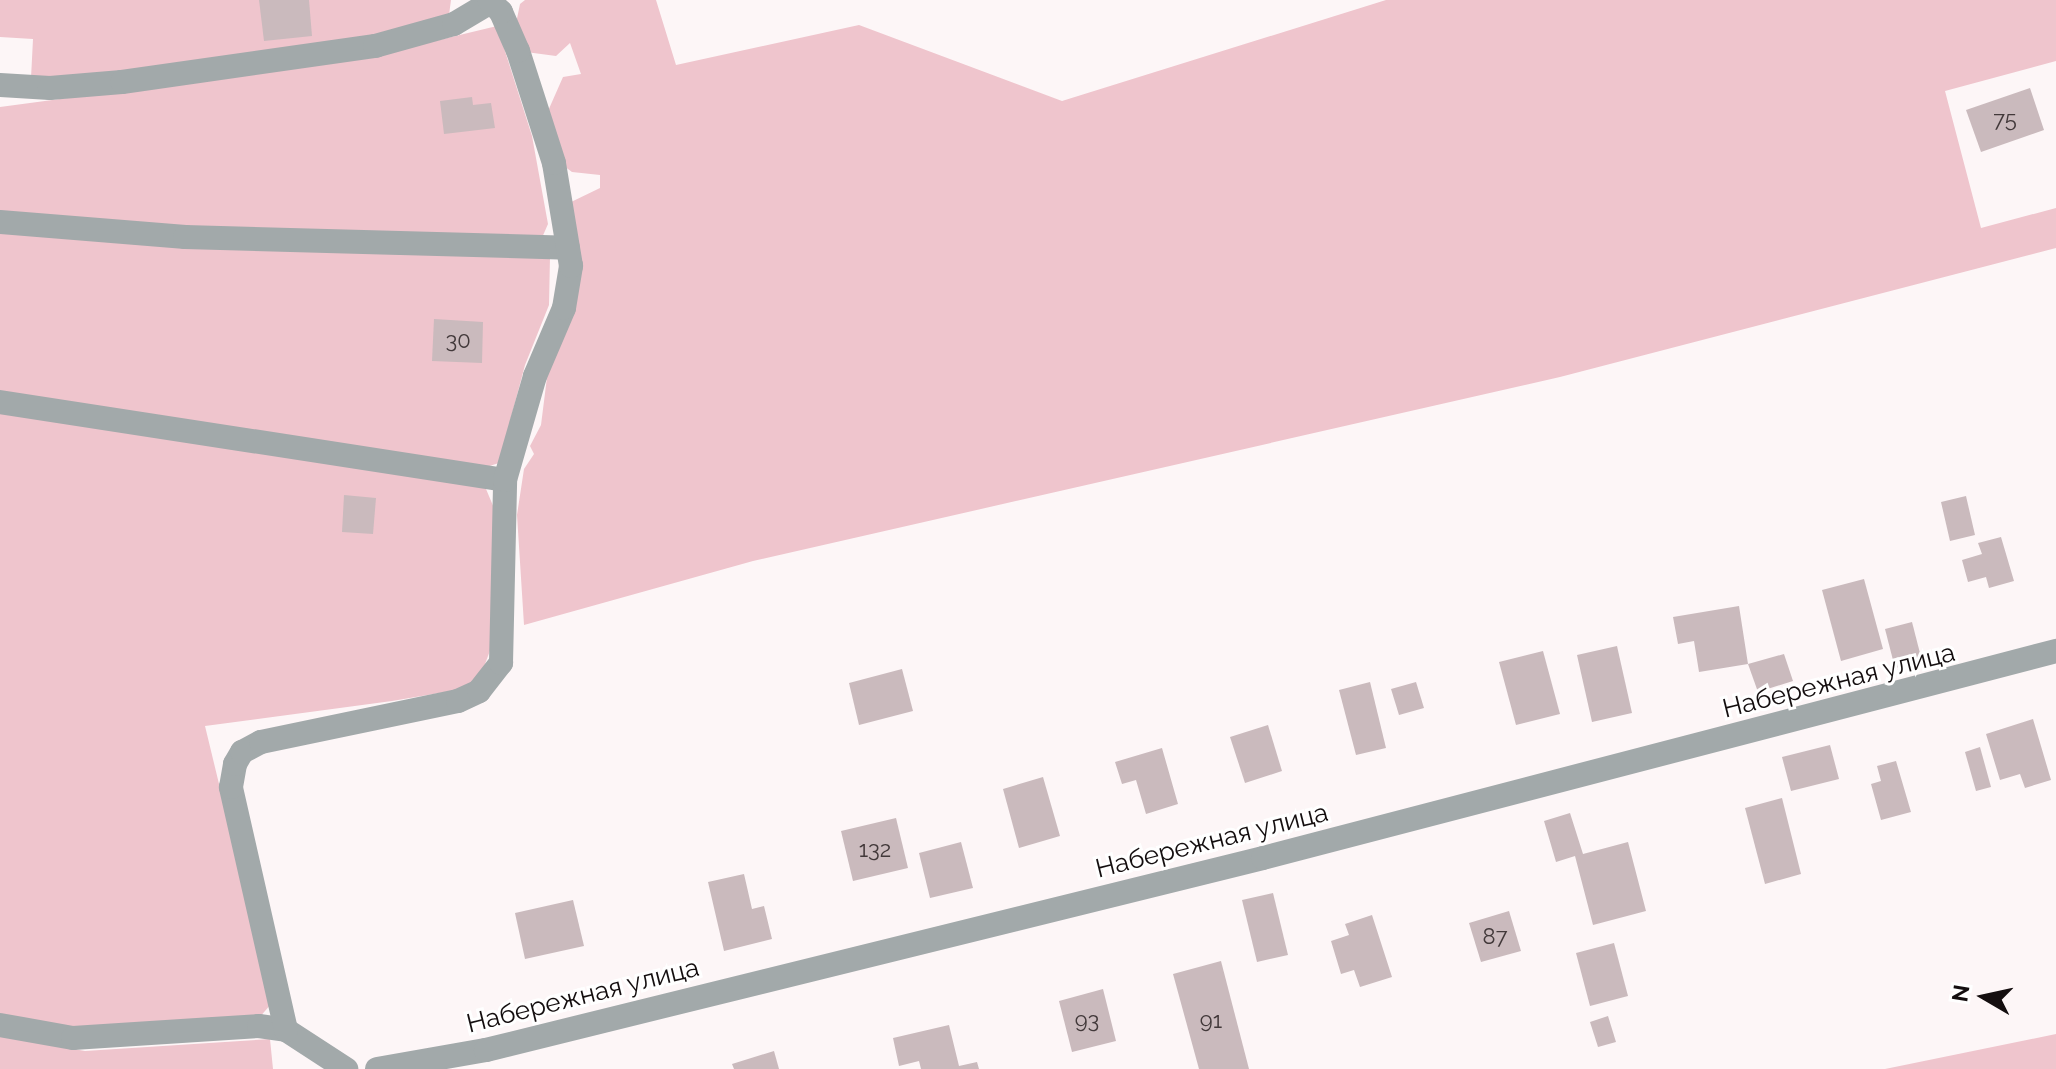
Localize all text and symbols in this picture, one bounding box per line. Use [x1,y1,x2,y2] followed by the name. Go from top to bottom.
[1993,107,2017,133] house number: 75
[445,328,471,354] house number: 30
[1719,637,1959,725] street label: Набережная улица
[1092,797,1332,885] street label: Набережная улица
[859,837,891,863] house number: 132
[1483,924,1507,950] house number: 87
[463,952,703,1040] street label: Набережная улица
[1944,957,2024,1037] north arrow
[1946,983,1974,1004] text: N
[1075,1008,1099,1034] house number: 93
[1200,1008,1222,1034] house number: 91

